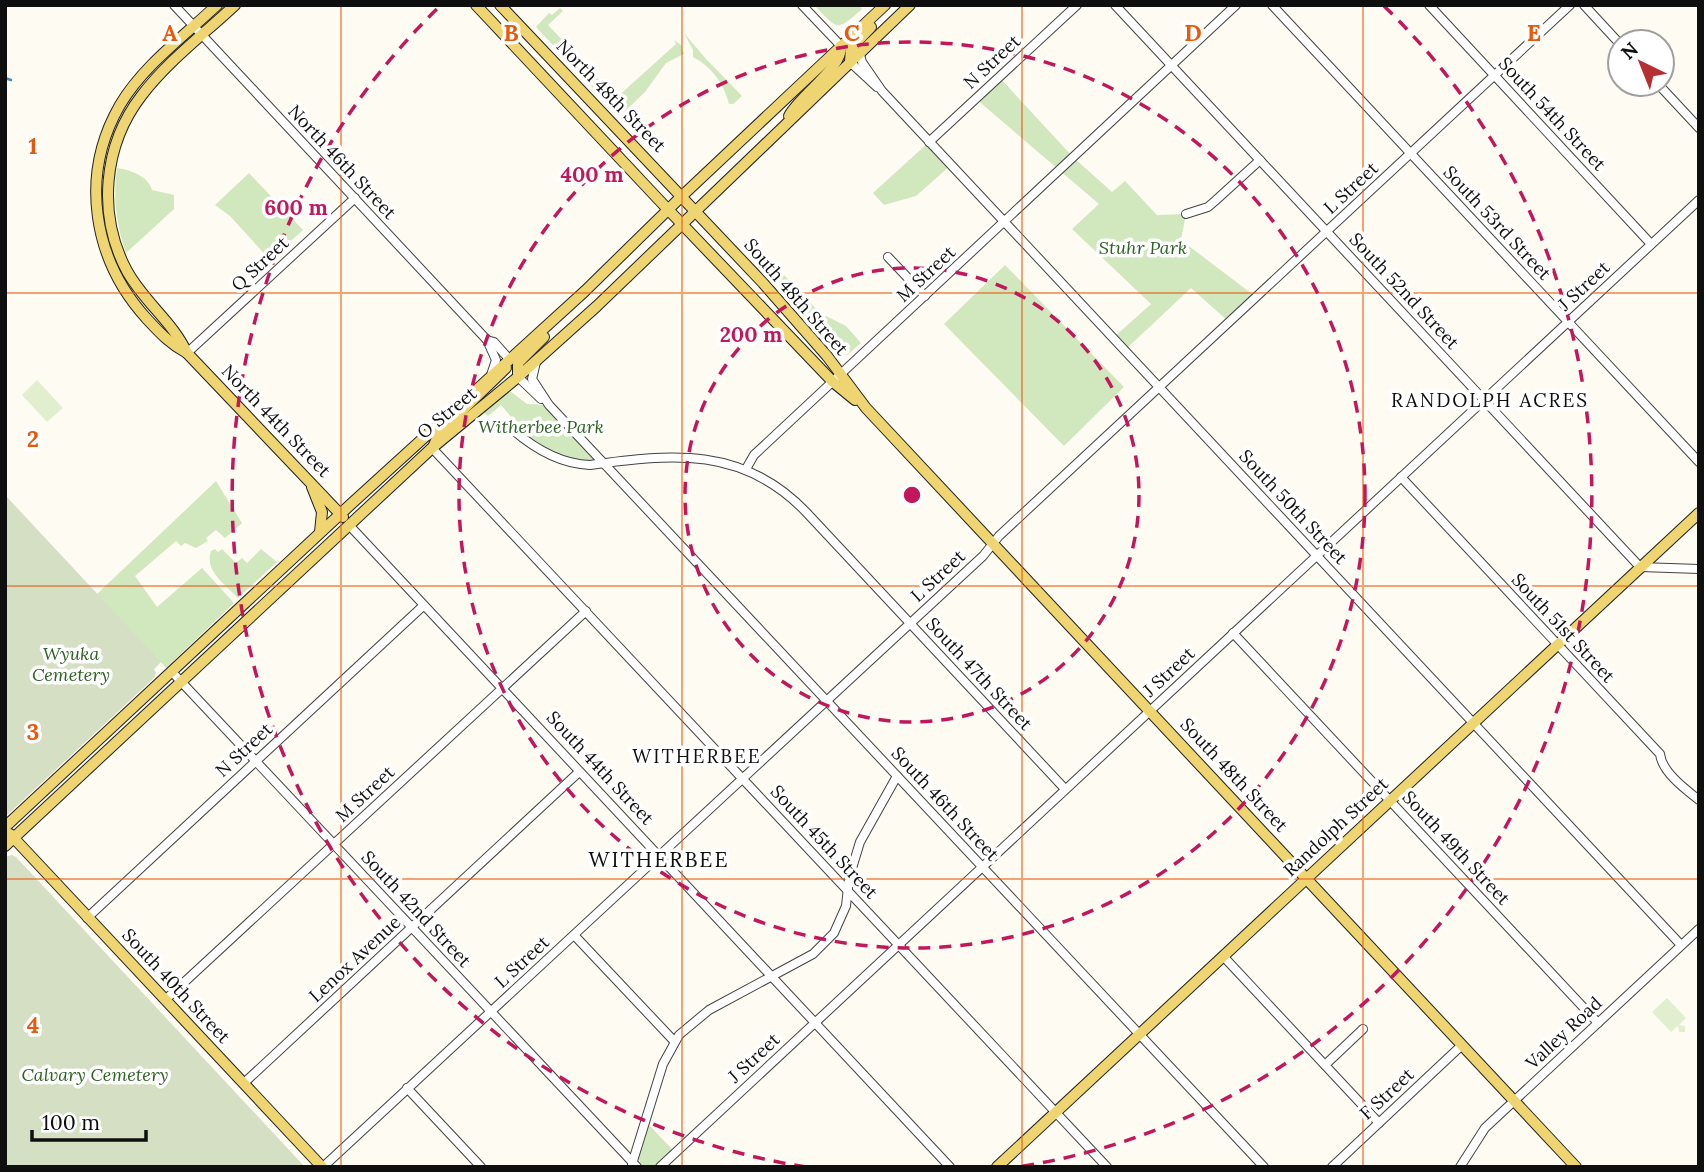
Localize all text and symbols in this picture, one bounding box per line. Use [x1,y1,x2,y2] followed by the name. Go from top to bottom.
[162,18,178,47] text: A
[503,18,519,47] text: B
[844,18,860,47] text: C
[1184,18,1202,47] text: D
[1527,18,1541,47] text: E
[1606,28,1676,98] north arrow
[958,30,1025,94] street label: N Street
[552,34,671,157] street label: North 48th Street
[1616,37,1643,64] text: N
[1494,52,1611,175] street label: South 54th Street
[283,100,401,224] street label: North 46th Street
[28,131,38,160] text: 1
[1319,157,1383,219] street label: L Street
[560,161,624,188] text: 400 m
[1438,161,1556,285] street label: South 53rd Street
[264,194,328,221] text: 600 m
[1344,228,1464,354] street label: South 52nd Street
[226,231,293,296] street label: Q Street
[739,234,853,360] street label: South 48th Street
[1099,236,1187,259] park label: Stuhr Park
[891,241,960,307] street label: M Street
[1552,256,1614,316] street label: J Street
[720,321,782,348] text: 200 m
[217,360,336,482] street label: North 44th Street
[412,382,481,444] street label: O Street
[1391,388,1589,412] district label: RANDOLPH ACRES
[478,415,604,438] park label: Witherbee Park
[27,424,39,453] text: 2
[1234,445,1352,569] street label: South 50th Street
[900,483,924,507] centre of rings
[906,545,970,607] street label: L Street
[1507,568,1620,687] street label: South 51st Street
[921,613,1037,735] street label: South 47th Street
[32,642,110,686] park label: Wyuka Cemetery
[1137,642,1199,702] street label: J Street
[542,706,659,829] street label: South 44th Street
[1176,713,1293,836] street label: South 48th Street
[27,717,39,746] text: 3
[210,718,277,782] street label: N Street
[887,742,1004,866] street label: South 46th Street
[632,744,762,768] district label: WITHERBEE
[330,761,399,827] street label: M Street
[1278,772,1393,881] street label: Randolph Street
[766,780,883,903] street label: South 45th Street
[1398,786,1515,910] street label: South 49th Street
[357,846,476,972] street label: South 42nd Street
[589,846,730,873] district label: WITHERBEE
[304,910,405,1007] street label: Lenox Avenue
[117,924,235,1048] street label: South 40th Street
[490,931,554,993] street label: L Street
[1520,991,1607,1074] street label: Valley Road
[27,1010,39,1039] text: 4
[722,1028,784,1088] street label: J Street
[21,1063,169,1086] park label: Calvary Cemetery
[1355,1063,1419,1124] street label: F Street
[32,1098,145,1142] scale bar
[42,1109,100,1136] text: 100 m

